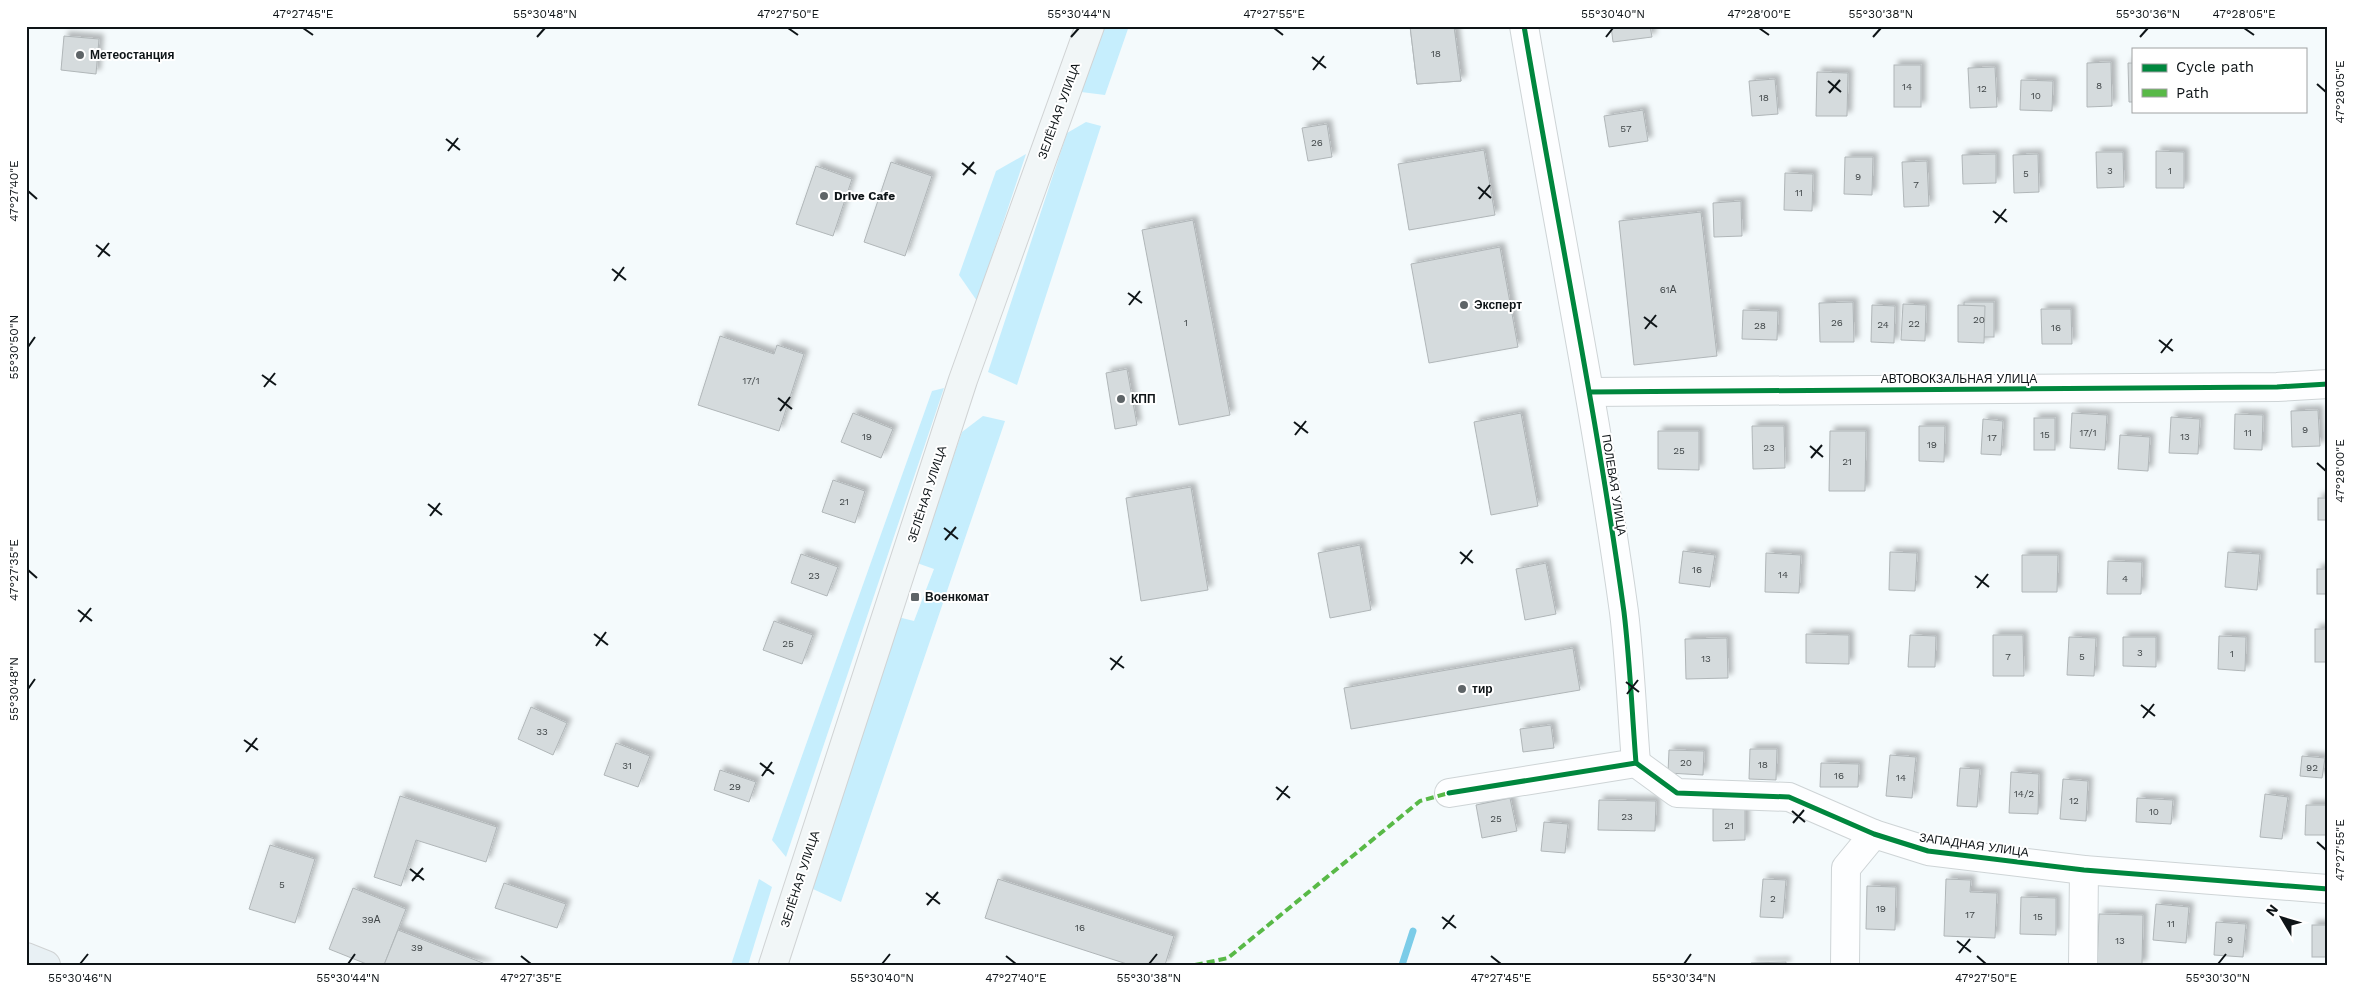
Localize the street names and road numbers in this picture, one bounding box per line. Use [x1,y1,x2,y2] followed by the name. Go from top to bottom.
[1035,61,1083,161] street label: ЗЕЛЁНАЯ УЛИЦА
[1881,372,2037,386] street label: АВТОВОКЗАЛЬНАЯ УЛИЦА
[1599,433,1629,537] street label: ПОЛЕВАЯ УЛИЦА
[905,444,949,544] street label: ЗЕЛЁНАЯ УЛИЦА
[778,829,822,929] street label: ЗЕЛЁНАЯ УЛИЦА
[1918,830,2030,860] street label: ЗАПАДНАЯ УЛИЦА

